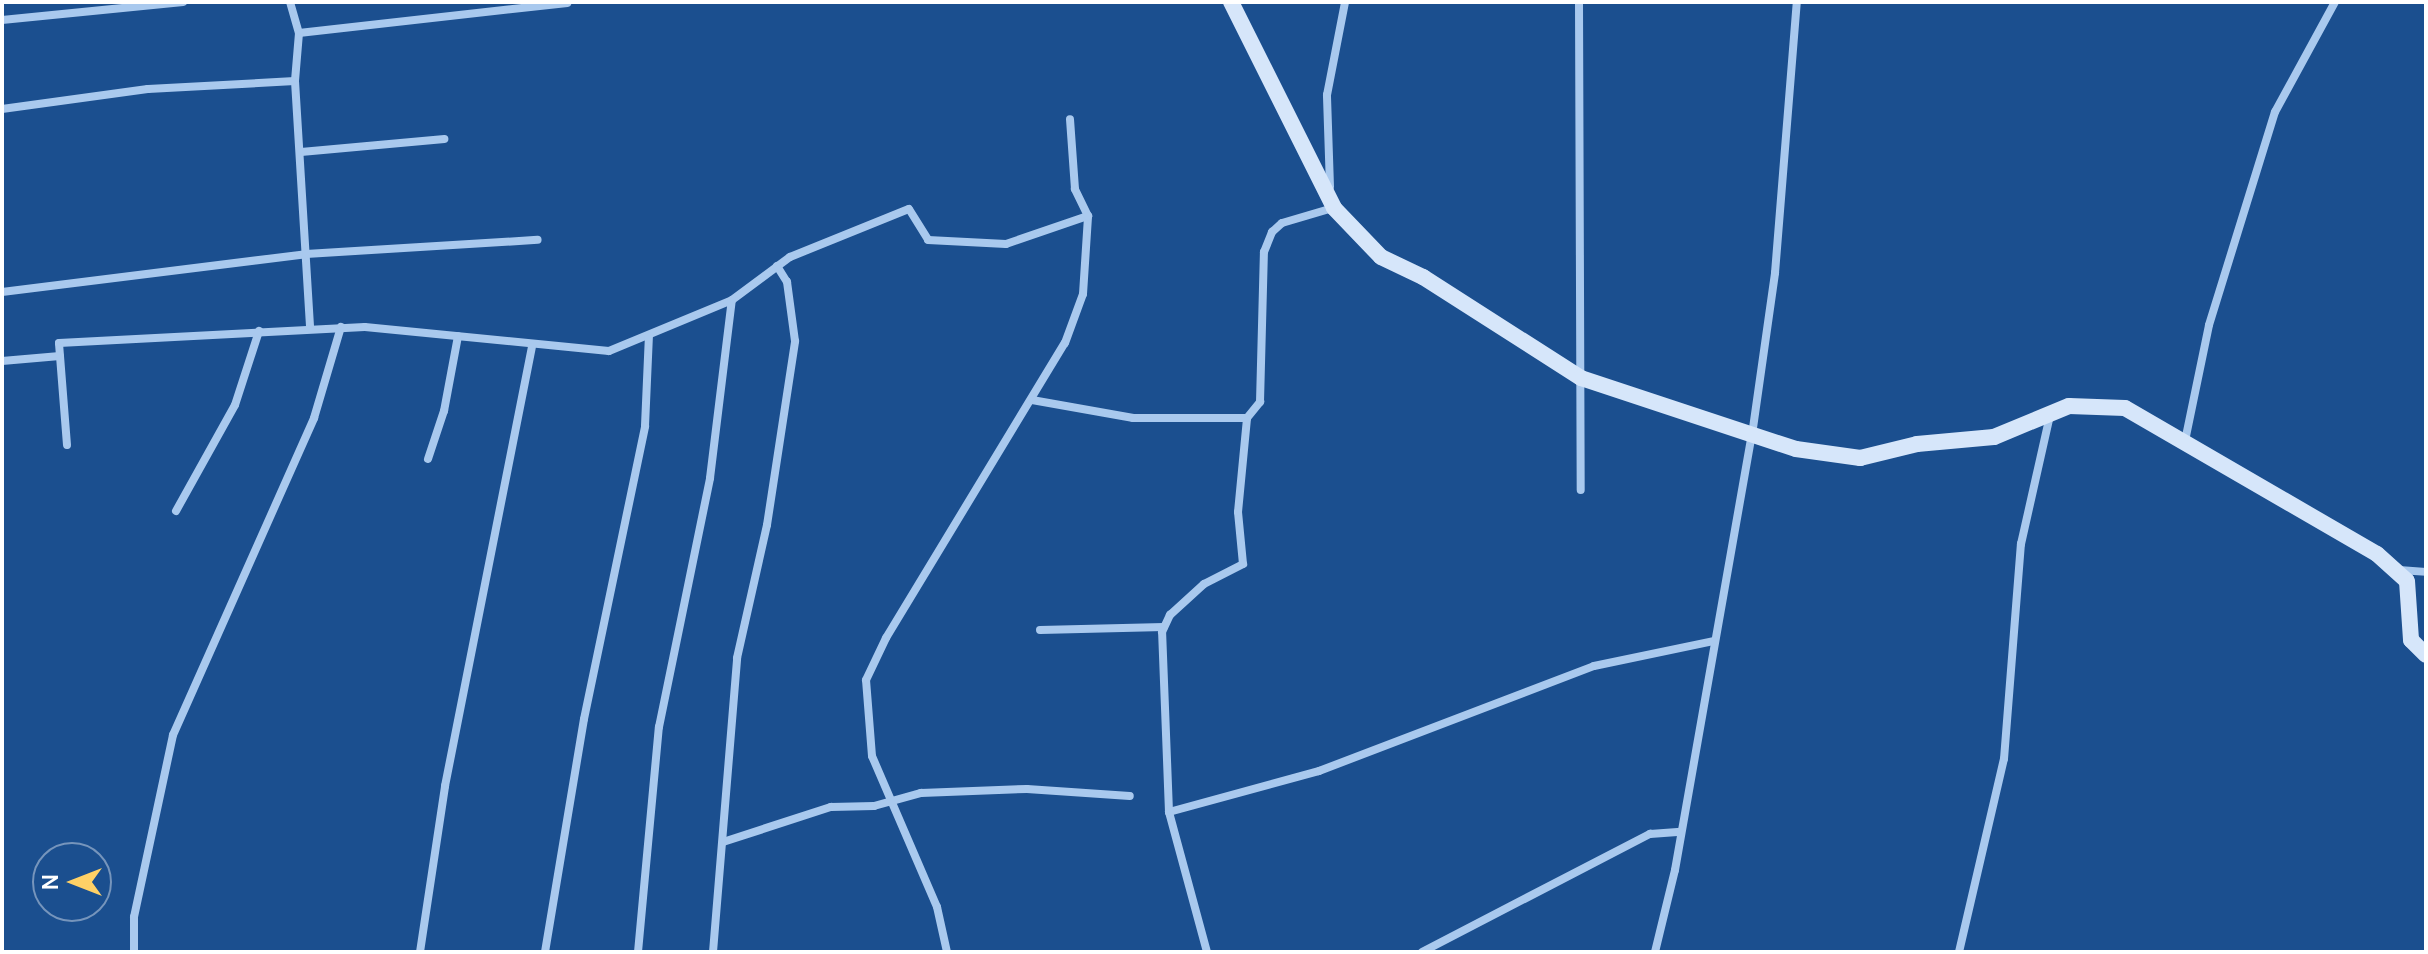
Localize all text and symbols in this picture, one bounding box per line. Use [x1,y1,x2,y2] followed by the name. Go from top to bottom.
[32,842,112,922] north arrow
[35,874,65,890] text: N

